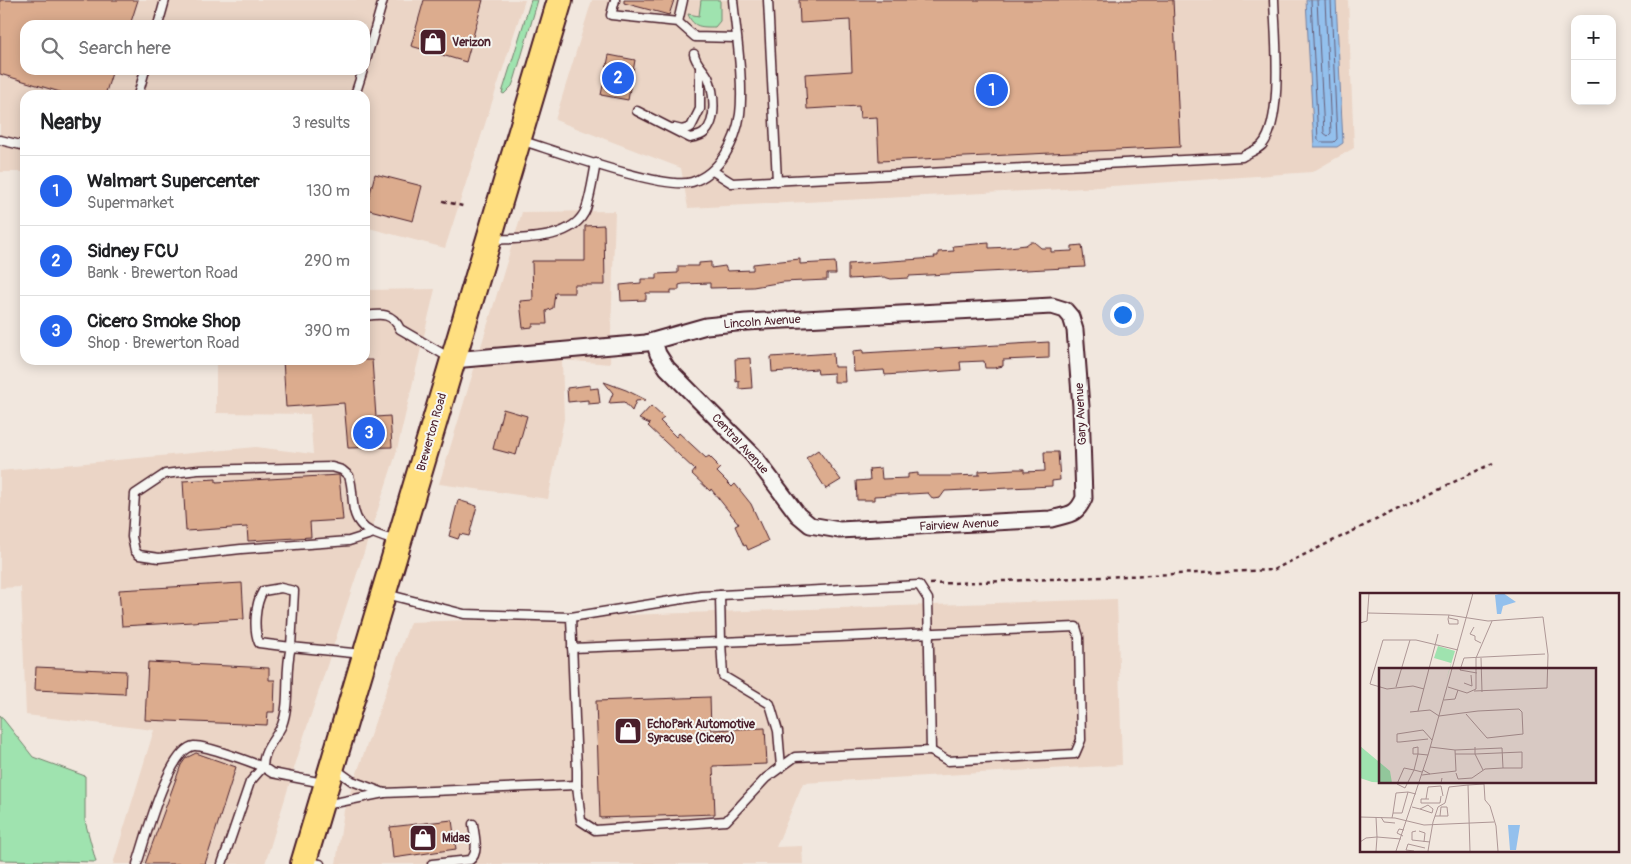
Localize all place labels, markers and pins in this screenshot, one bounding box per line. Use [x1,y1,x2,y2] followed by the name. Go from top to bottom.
[418,27,448,57] shop icon: Verizon
[452,35,491,50] place label: Verizon
[602,59,634,97] pin: 2
[976,71,1008,109] pin: 1
[353,414,385,452] pin: 3
[613,716,643,746] shop icon: EchoPark Automotive Syracuse (Cicero)
[647,717,756,746] place label: EchoPark Automotive Syracuse (Cicero)
[408,823,438,853] shop icon: Midas
[442,831,470,846] place label: Midas

